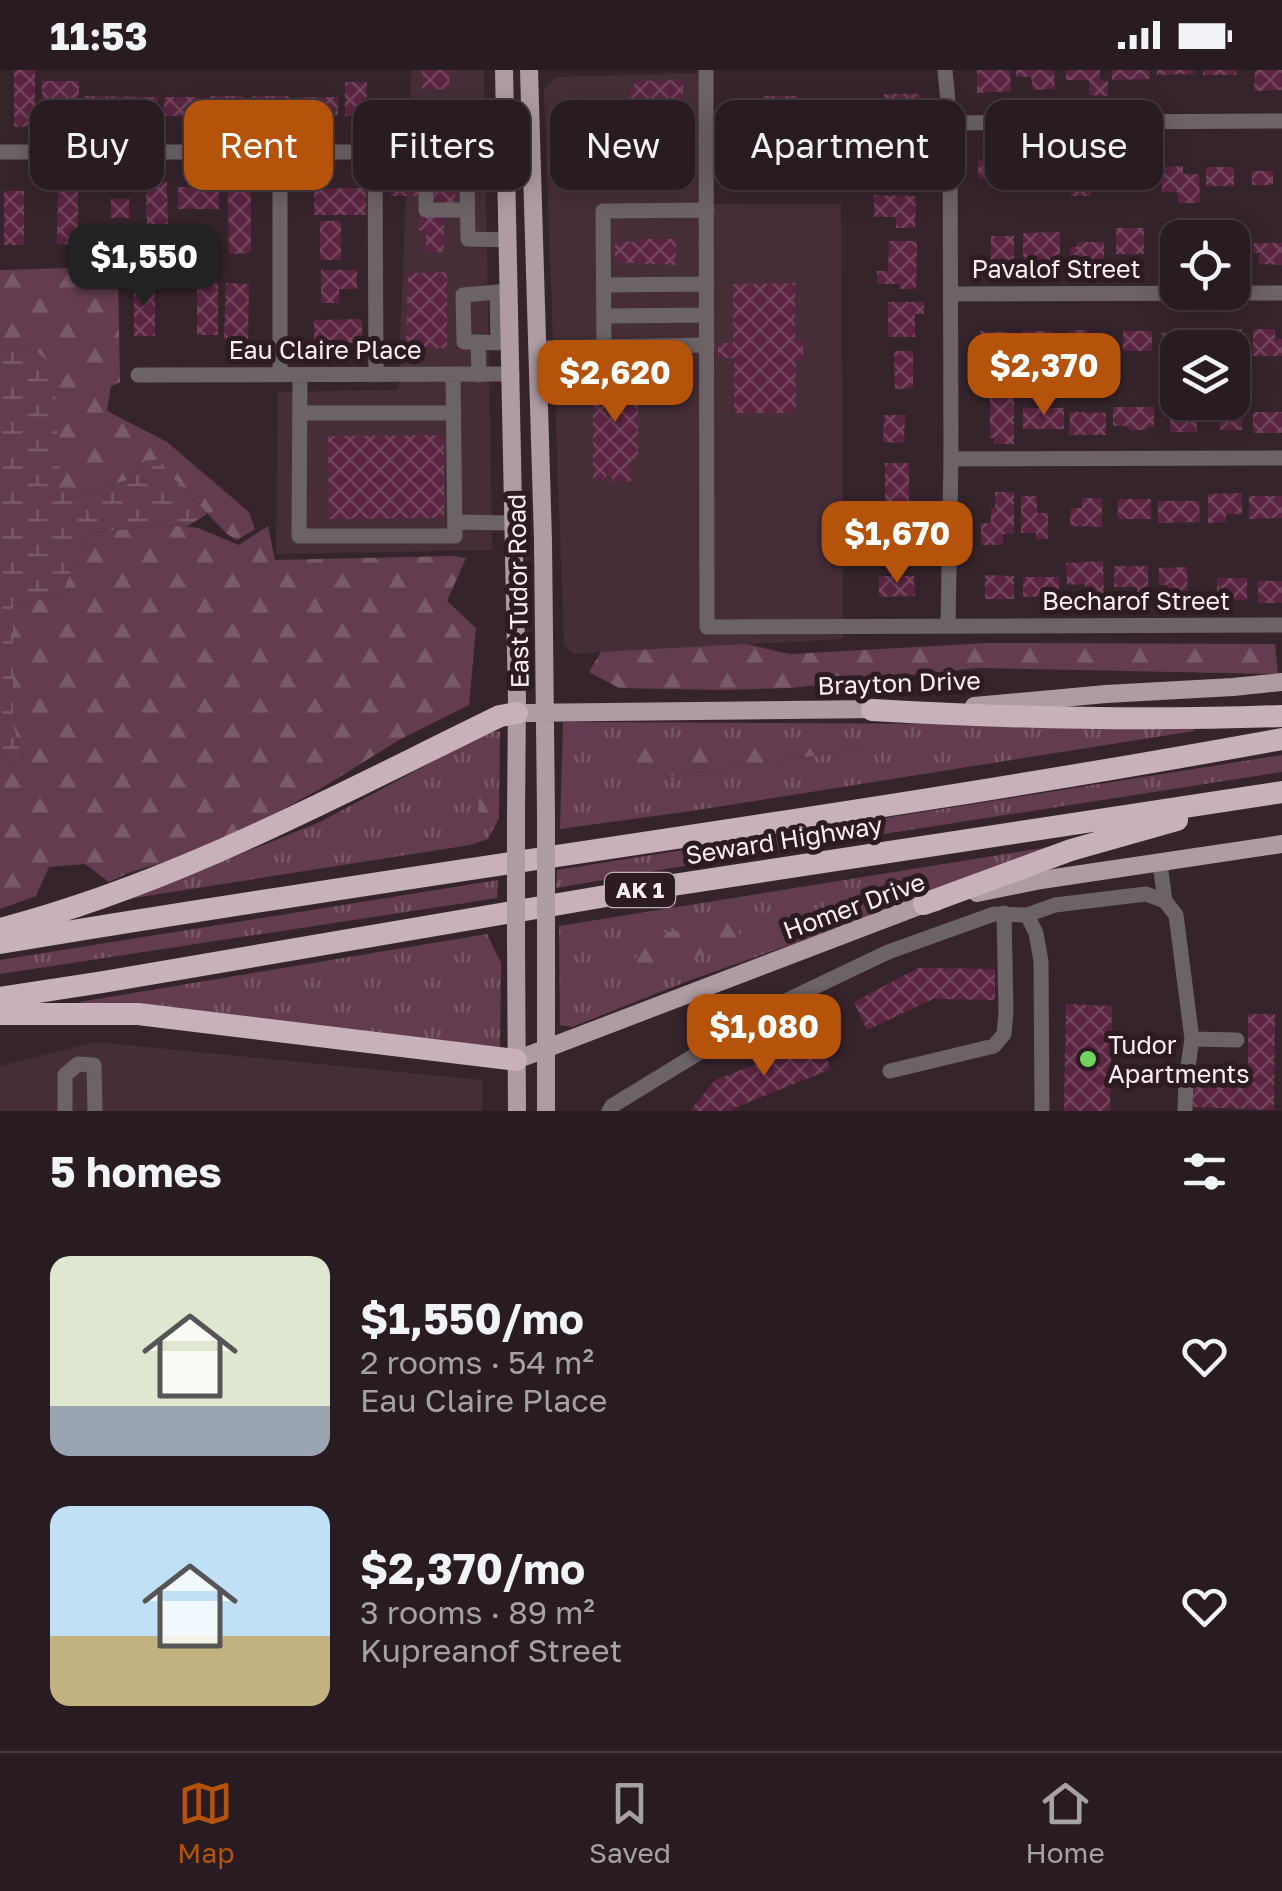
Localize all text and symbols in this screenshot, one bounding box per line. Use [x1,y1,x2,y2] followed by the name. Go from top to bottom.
[50,13,148,58] text: 11:53
[30,100,164,190] chip: Buy
[184,100,333,190] chip: Rent
[353,100,530,190] chip: Filters
[550,100,695,190] chip: New
[715,100,965,190] chip: Apartment
[985,100,1163,190] chip: House
[1160,220,1250,420] map controls
[1160,220,1250,310] button: locate
[63,224,225,309] pin: $1,550
[90,237,198,275] text: $1,550
[971,253,1141,284] street label: Pavalof Street
[1160,330,1250,420] button: layers
[963,333,1125,418] pin: $2,370
[228,334,422,365] street label: Eau Claire Place
[534,340,696,425] pin: $2,620
[990,346,1098,384] text: $2,370
[559,353,671,391] text: $2,620
[500,493,535,689] street label: East Tudor Road
[816,501,978,586] pin: $1,670
[844,514,950,552] text: $1,670
[1042,585,1230,616] street label: Becharof Street
[817,664,981,701] street label: Brayton Drive
[683,809,885,870] street label: Seward Highway
[779,866,929,946] street label: Homer Drive
[605,873,675,907] road number: AK 1
[683,994,845,1079] pin: $1,080
[709,1007,819,1045] text: $1,080
[1108,1029,1250,1089] place label: Tudor Apartments
[1077,1048,1099,1070] marker: Tudor Apartments
[1177,1144,1232,1199] icon: filters
[50,1146,222,1196] text: 5 homes
[360,1293,584,1343] text: $1,550/mo
[130,1296,250,1416] icon: home
[1177,1329,1232,1384] icon: heart
[360,1343,594,1381] text: 2 rooms · 54 m²
[360,1381,607,1419] text: Eau Claire Place
[360,1543,585,1593] text: $2,370/mo
[130,1546,250,1666] icon: home
[1177,1579,1232,1634] icon: heart
[360,1593,595,1631] text: 3 rooms · 89 m²
[360,1631,622,1669] text: Kupreanof Street
[177,1776,234,1869] tab: Map
[589,1776,671,1869] tab: Saved
[1026,1776,1105,1869] tab: Home

